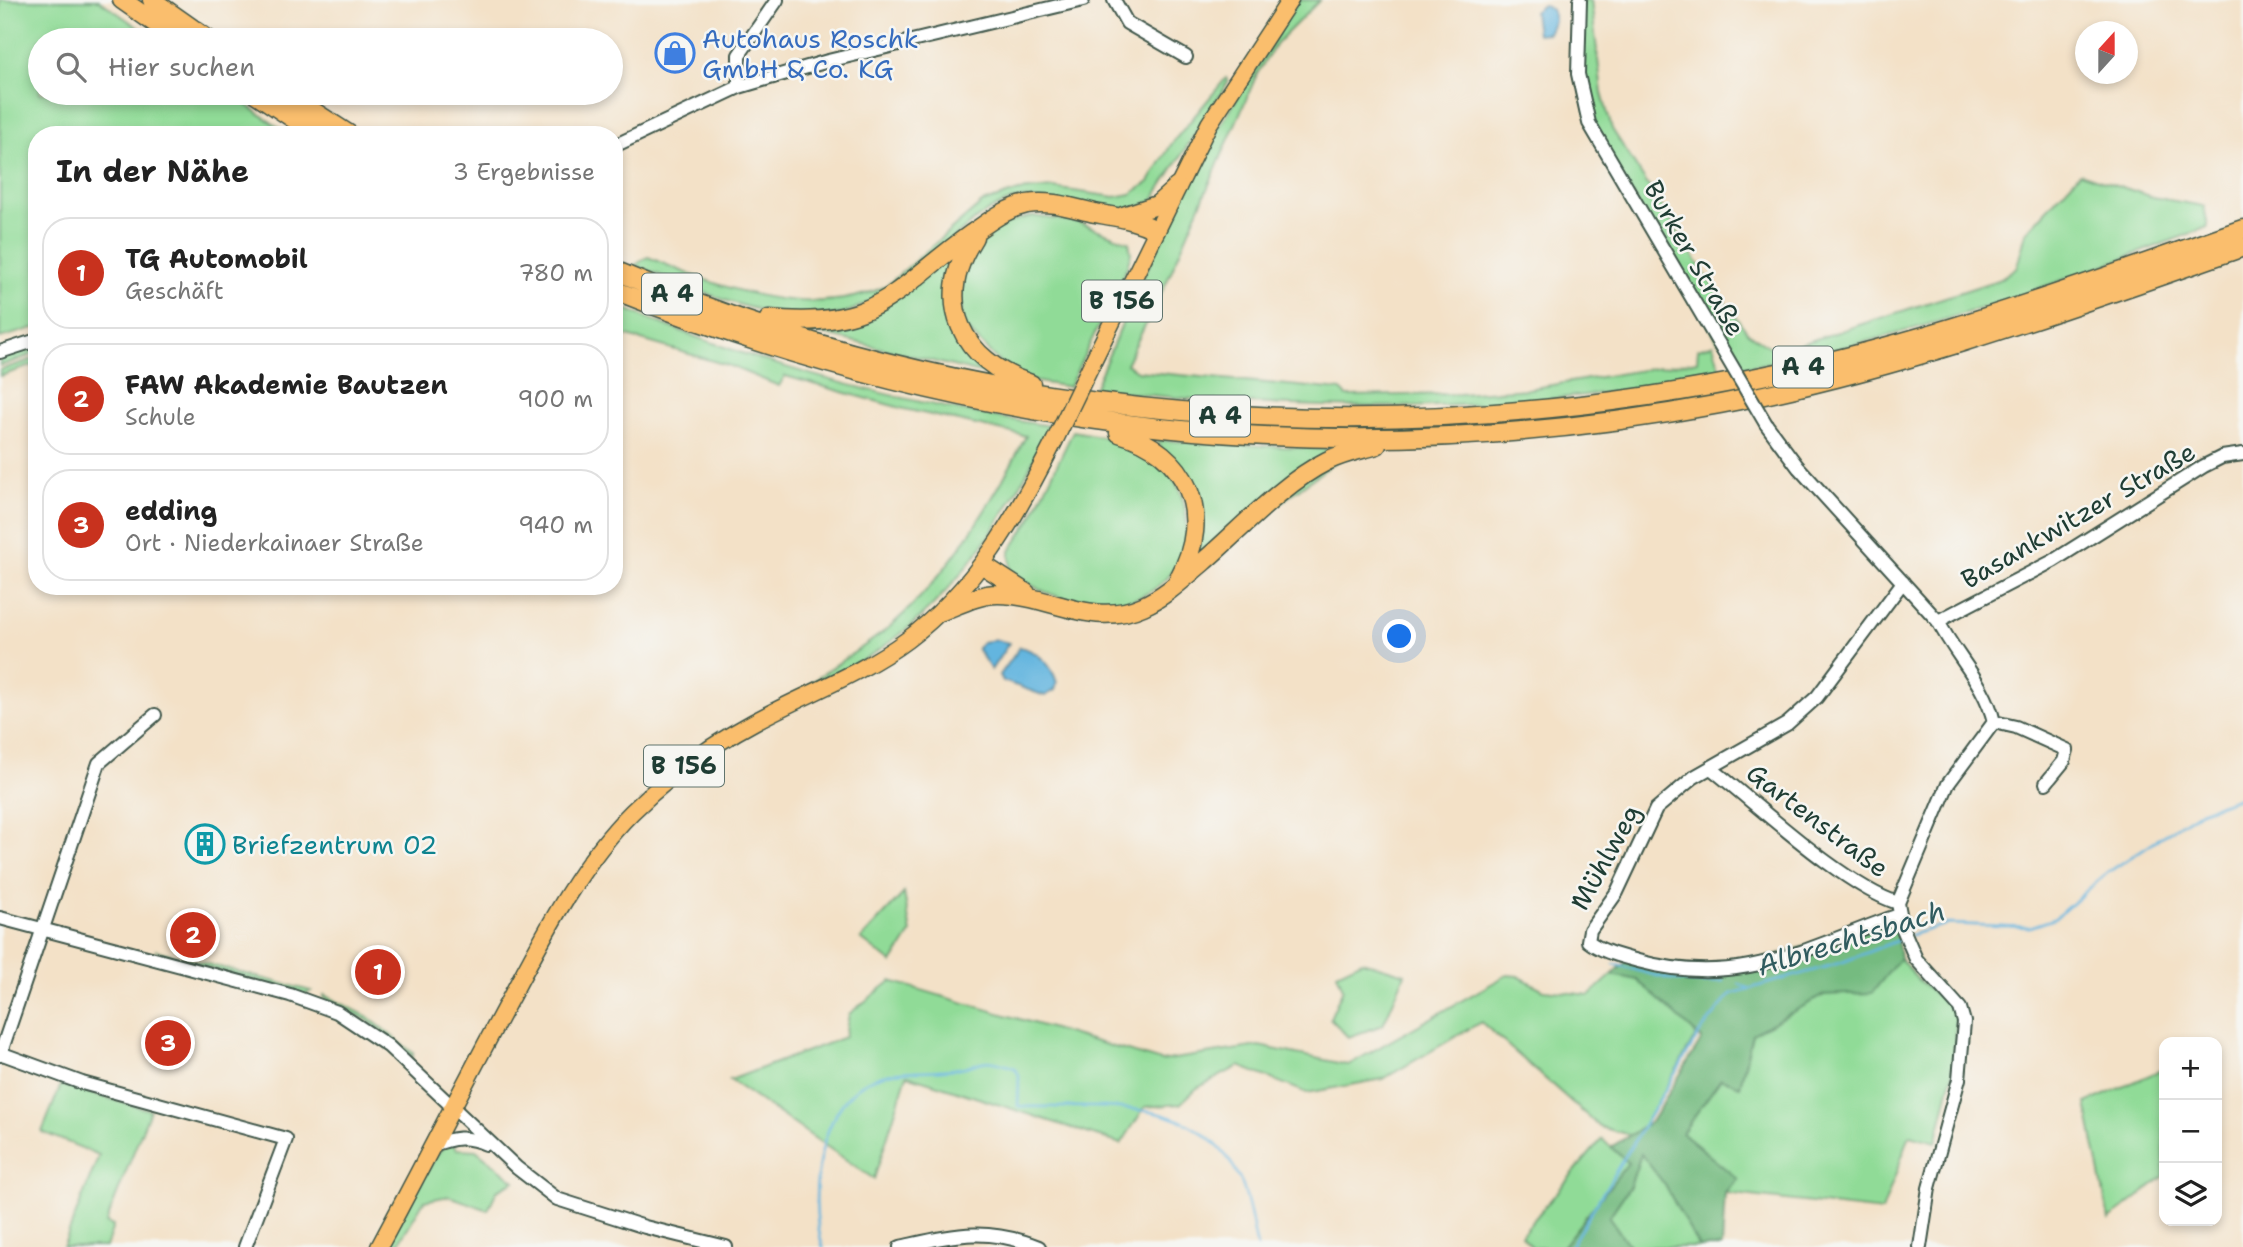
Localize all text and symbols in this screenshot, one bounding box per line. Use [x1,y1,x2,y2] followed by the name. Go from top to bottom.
[702,21,919,86] place label: Autohaus Roschk GmbH & Co. KG
[2075,21,2138,84] north arrow
[28,28,623,105] search box
[654,32,696,74] shop icon: Autohaus Roschk GmbH & Co. KG
[52,48,90,86] icon: search
[108,49,255,84] text: Hier suchen
[56,151,249,192] text: In der Nähe
[453,157,595,187] text: 3 Ergebnisse
[1636,174,1754,342] street label: Burker Straße
[125,241,308,276] text: TG Automobil
[76,258,86,288] text: 1
[518,258,593,288] text: 780 m
[642,274,702,314] road number: A 4
[125,276,224,306] text: Geschäft
[1082,280,1162,322] road number: B 156
[1773,346,1833,388] road number: A 4
[125,367,448,402] text: FAW Akademie Bautzen
[73,384,89,414] text: 2
[518,384,593,414] text: 900 m
[1190,396,1250,436] road number: A 4
[125,402,196,432] text: Schule
[1954,434,2202,596] street label: Basankwitzer Straße
[125,493,217,528] text: edding
[73,510,89,540] text: 3
[518,510,593,540] text: 940 m
[125,528,424,558] text: Ort · Niederkainaer Straße
[1382,619,1416,653] your location
[644,746,724,786] road number: B 156
[1740,755,1896,885] street label: Gartenstraße
[1562,798,1648,916] street label: Mühlweg
[184,823,226,865] building icon: Briefzentrum 02
[232,827,438,862] place label: Briefzentrum 02
[1752,891,1950,985] water label: Albrechtsbach
[170,909,216,961] pin: 2
[355,946,401,998] pin: 1
[145,1017,191,1069] pin: 3
[2159,1037,2222,1226] map controls
[2159,1037,2222,1100] button: +
[2159,1100,2222,1163] button: −
[2159,1163,2222,1226] button: layers

